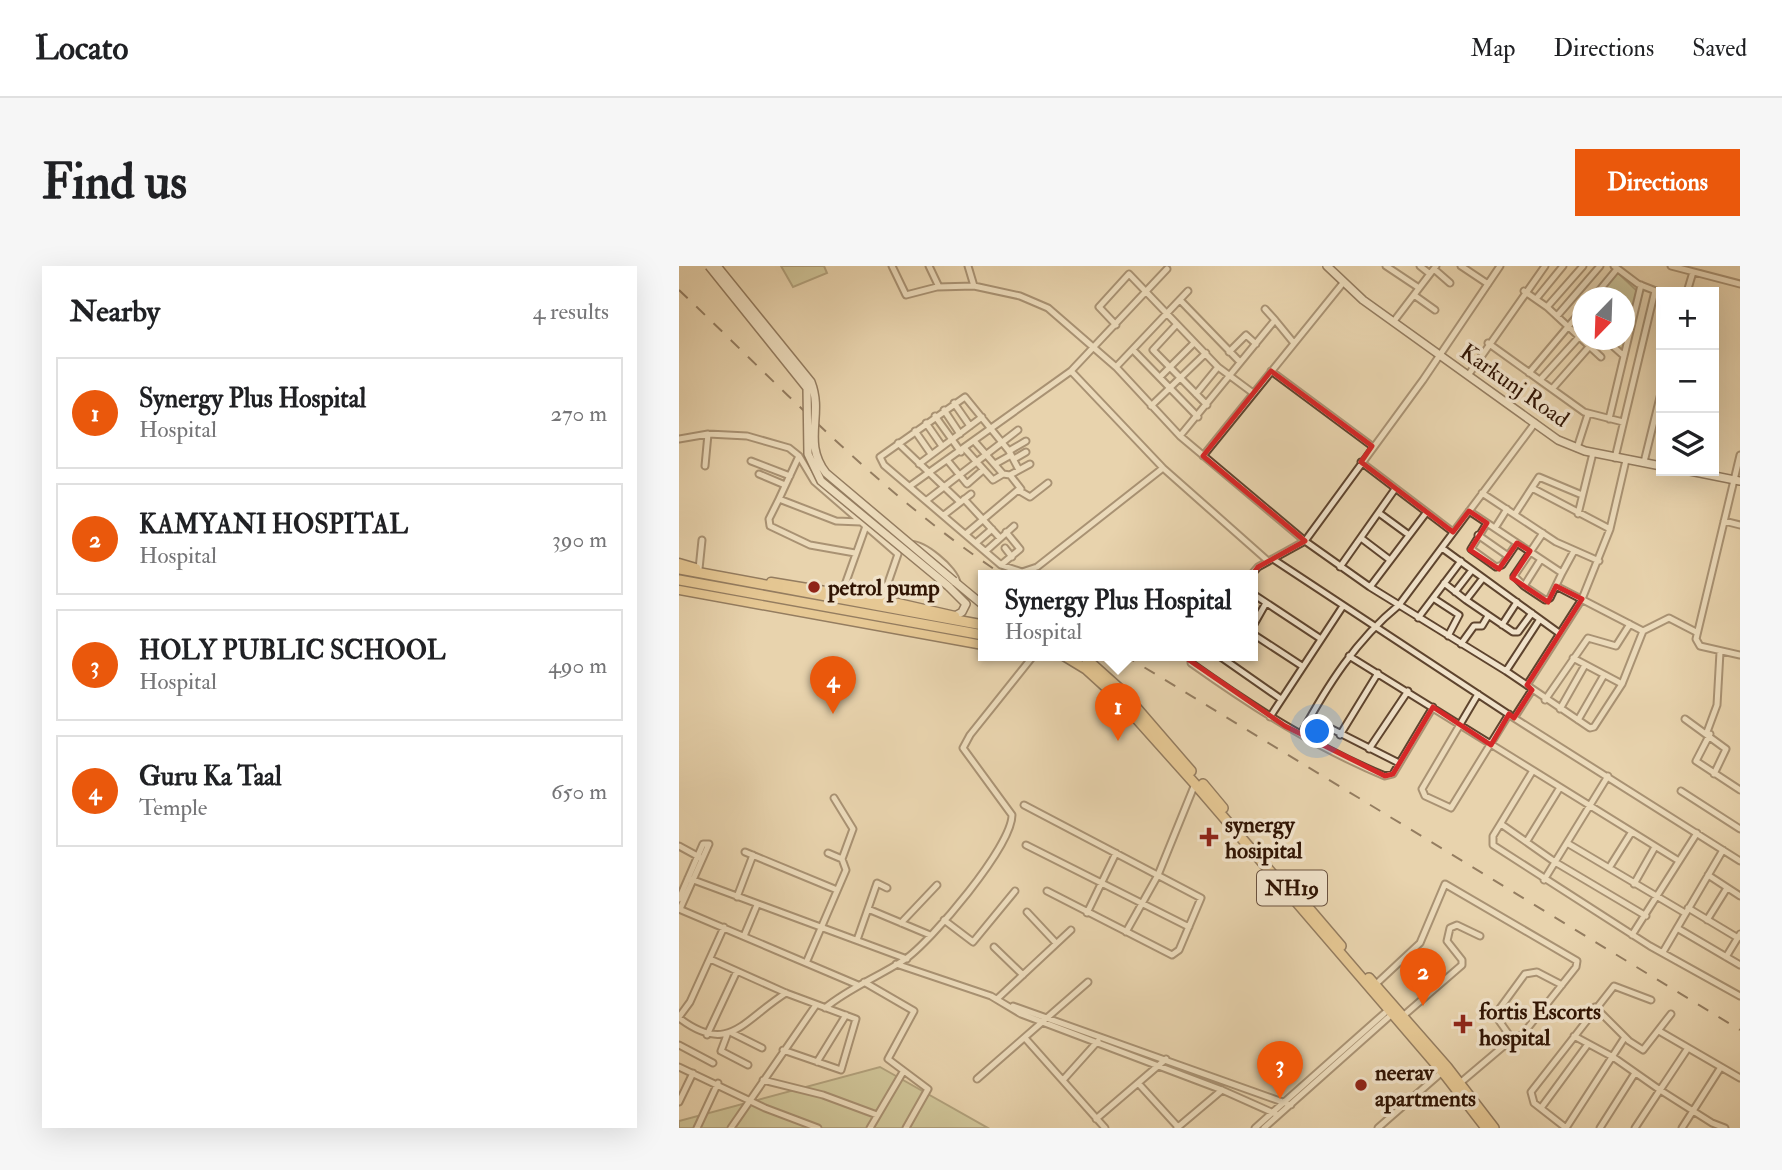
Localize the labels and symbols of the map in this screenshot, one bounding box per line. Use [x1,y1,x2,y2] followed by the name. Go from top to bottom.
[1572,287,1635,350] north arrow
[1454,337,1575,434] street label: Karkunj Road
[827,573,940,603] place label: petrol pump
[806,579,822,595] marker: petrol pump
[810,656,856,714] pin: 4
[1095,683,1141,741] pin: 1
[1300,714,1334,748] your location
[1225,810,1303,866] place label: synergy hosipital
[1199,827,1219,847] marker: synergy hosipital
[1257,870,1327,906] road number: NH19
[1400,948,1446,1006] pin: 2
[1479,997,1601,1053] place label: fortis Escorts hospital
[1453,1014,1473,1034] marker: fortis Escorts hospital
[1257,1041,1303,1099] pin: 3
[1375,1058,1476,1114] place label: neerav apartments
[1353,1077,1369,1093] marker: neerav apartments

